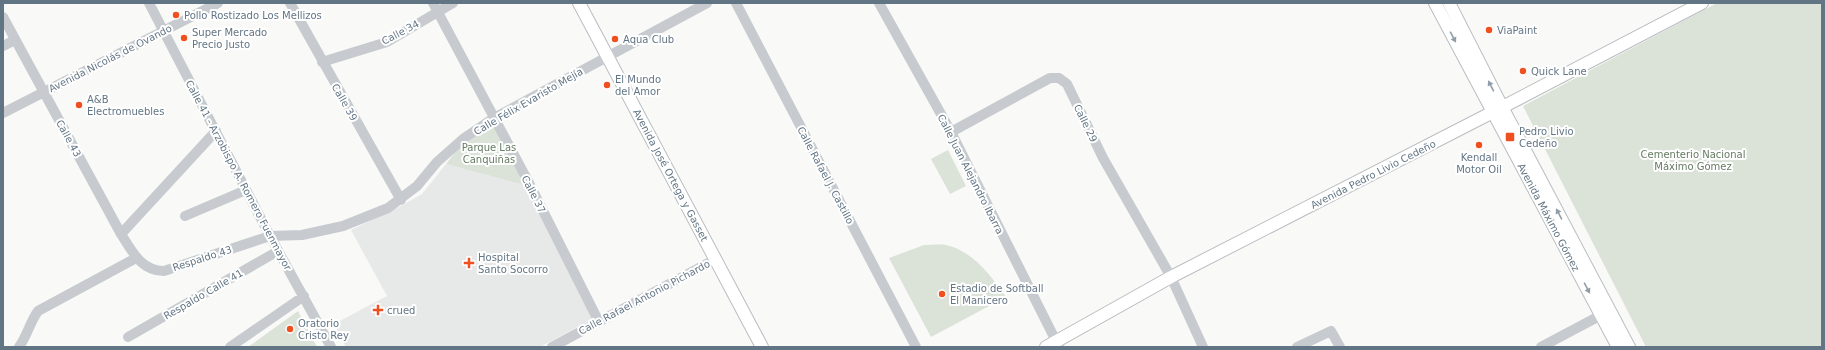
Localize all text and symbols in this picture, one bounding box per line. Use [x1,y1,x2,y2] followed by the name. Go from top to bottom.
[171,10,181,20] marker: Pollo Rostizado Los Mellizos
[184,10,322,21] place label: Pollo Rostizado Los Mellizos
[380,18,421,47] street label: Calle 34
[47,23,174,94] street label: Avenida Nicolás de Ovando
[1484,25,1494,35] marker: ViaPaint
[1497,25,1537,36] place label: ViaPaint
[192,27,267,50] place label: Super Mercado Precio Justo
[1450,32,1457,43] one-way arrow
[179,33,189,43] marker: Super Mercado Precio Justo
[610,34,620,44] marker: Aqua Club
[623,34,674,45] place label: Aqua Club
[472,66,585,137] street label: Calle Félix Evaristo Mejía
[1518,66,1528,76] marker: Quick Lane
[1531,66,1587,77] place label: Quick Lane
[615,74,661,97] place label: El Mundo del Amor
[184,78,294,273] street label: Calle 41 - Arzobispo A. Romero Fuenmayor
[602,80,612,90] marker: El Mundo del Amor
[1488,80,1495,92] one-way arrow
[330,82,360,123] street label: Calle 39
[87,94,164,117] place label: A&B Electromuebles
[74,100,84,110] marker: A&B Electromuebles
[1072,103,1099,144] street label: Calle 29
[631,107,710,243] street label: Avenida José Ortega y Gasset
[935,113,1006,236] street label: Calle Juan Alejandro lbarra
[54,118,83,159] street label: Calle 43
[795,125,856,226] street label: Calle Rafael J. Castillo
[1519,126,1574,149] place label: Pedro Livio Cedeño
[1504,131,1516,143] marker: Pedro Livio Cedeño
[1309,138,1438,211] street label: Avenida Pedro Livio Cedeño
[1474,140,1484,150] marker: Kendall Motor Oil
[462,142,516,165] park label: Parque Las Canquiñas
[1641,149,1745,172] park label: Cementerio Nacional Máximo Gómez
[1456,152,1502,175] place label: Kendall Motor Oil
[1515,161,1582,273] street label: Avenida Máximo Gómez
[519,174,548,215] street label: Calle 37
[1555,208,1562,219] one-way arrow
[171,244,233,273] street label: Respaldo 43
[478,252,548,275] place label: Hospital Santo Socorro
[463,257,475,269] marker: Hospital Santo Socorro
[577,258,712,337] street label: Calle Rafael Antonio Pichardo
[162,267,245,322] street label: Respaldo Calle 41
[1583,282,1590,294] one-way arrow
[950,283,1043,306] place label: Estadio de Softball El Manicero
[937,289,947,299] marker: Estadio de Softball El Manicero
[372,304,384,316] marker: crued
[387,305,415,316] place label: crued
[298,318,349,341] place label: Oratorio Cristo Rey
[285,324,295,334] marker: Oratorio Cristo Rey

